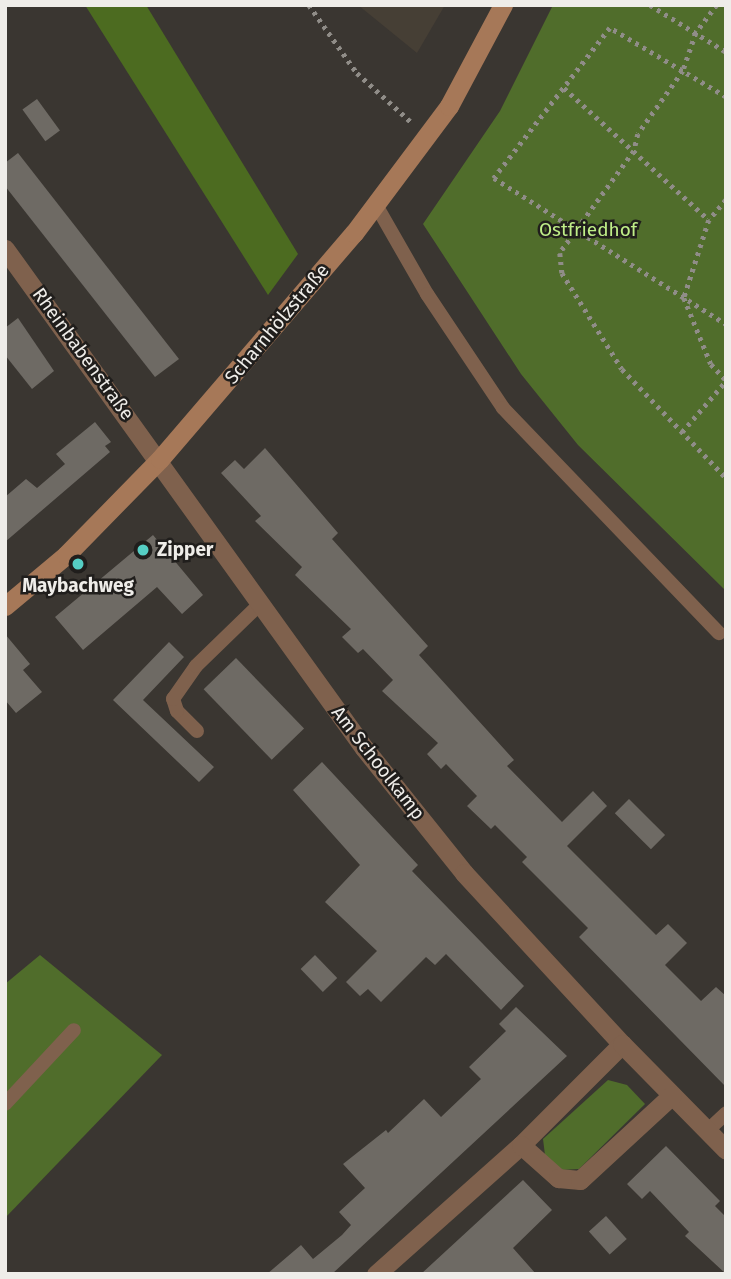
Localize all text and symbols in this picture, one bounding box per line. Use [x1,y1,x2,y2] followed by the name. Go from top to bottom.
[539,219,637,241] park label: Ostfriedhof
[220,259,334,389] street label: Scharnhölzstraße
[27,283,139,425] street label: Rheinbabenstraße
[157,539,213,561] place label: Zipper
[135,542,151,558] marker: Zipper
[70,556,86,572] marker: Maybachweg
[22,575,134,597] place label: Maybachweg
[327,702,429,824] street label: Am Schoolkamp

